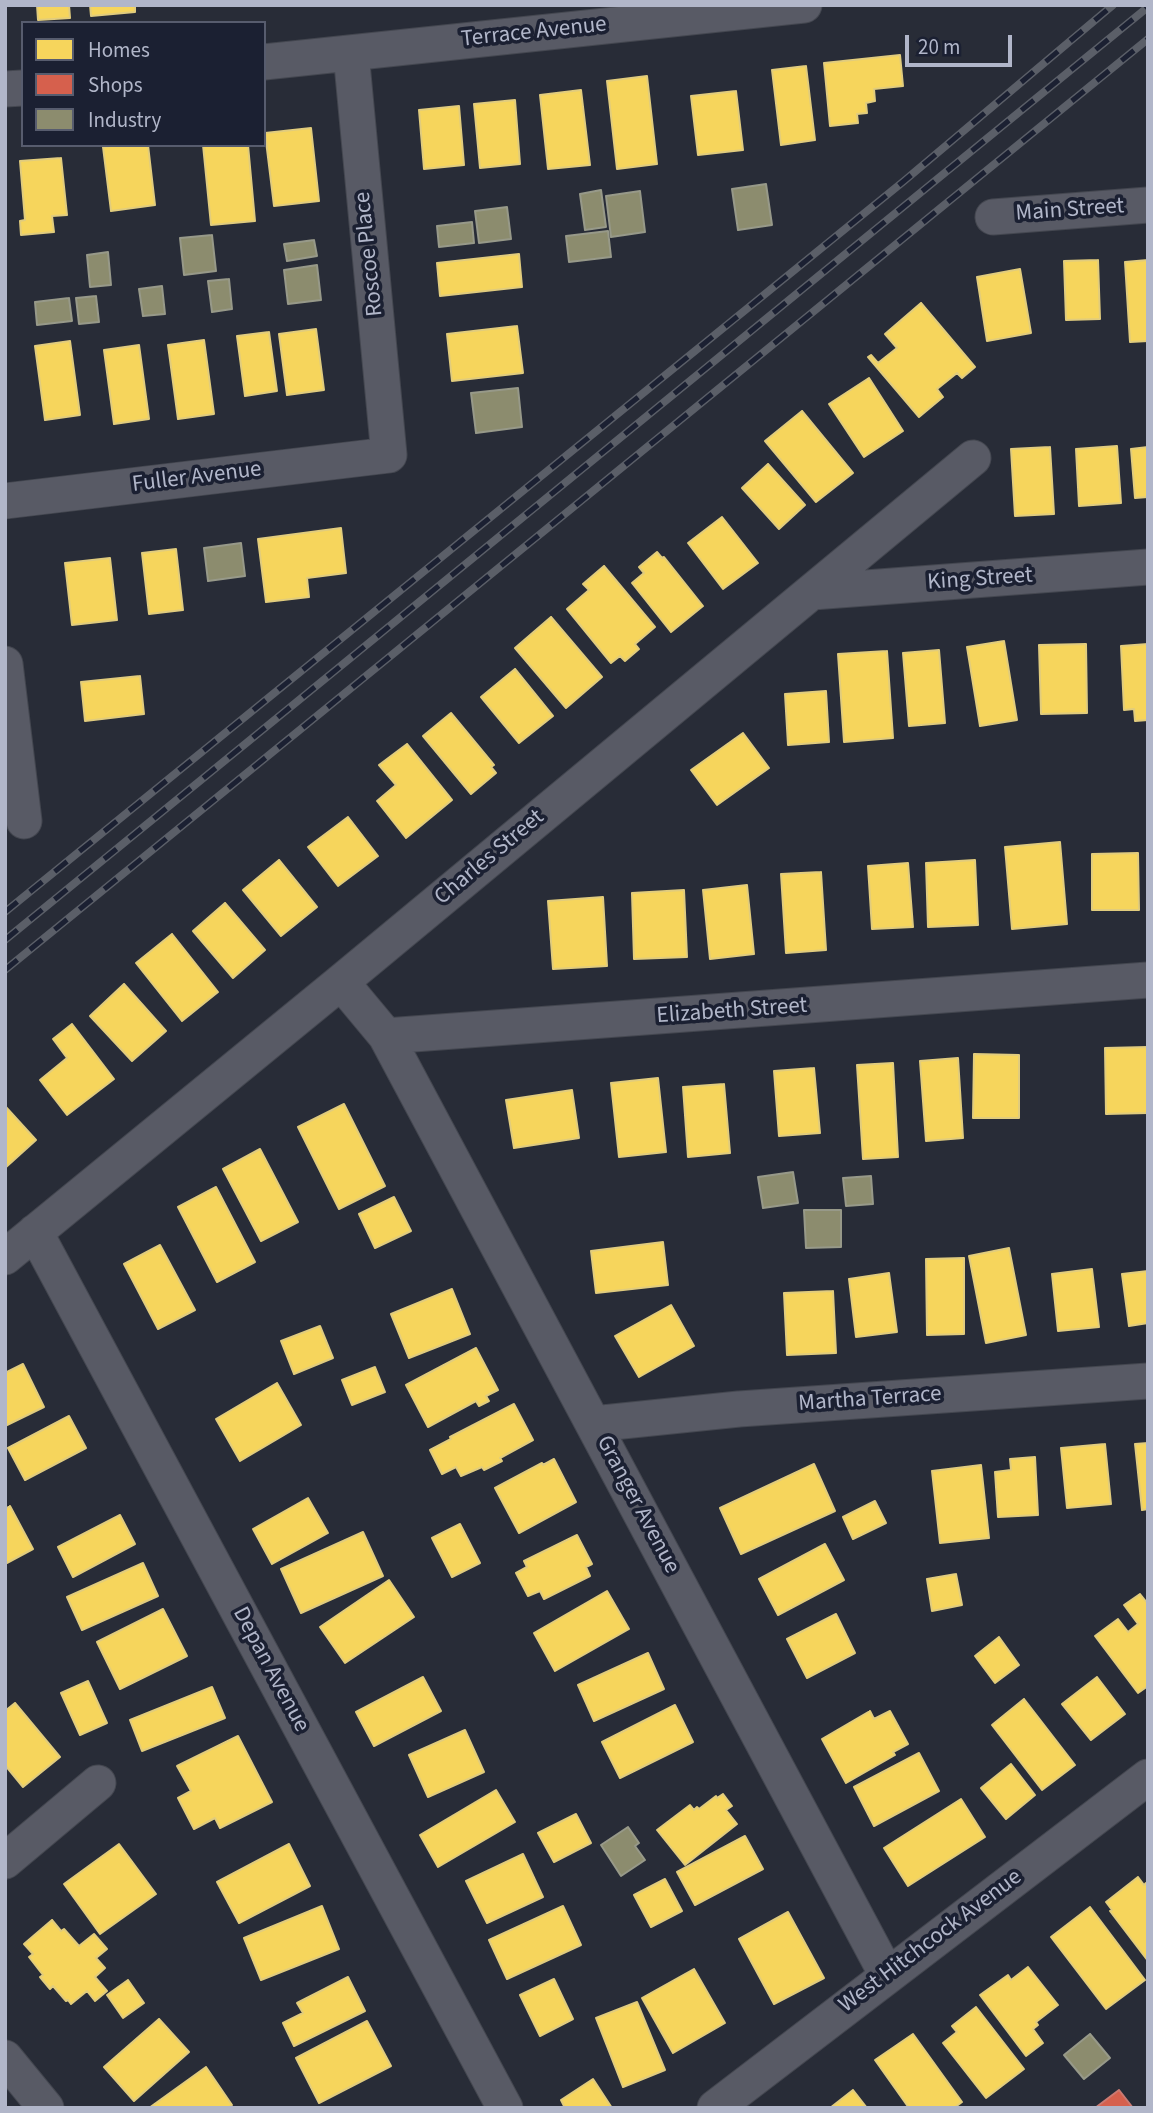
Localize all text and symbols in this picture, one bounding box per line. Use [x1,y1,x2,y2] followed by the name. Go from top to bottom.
[460,12,608,54] street label: Terrace Avenue
[21,21,266,147] legend
[908,21,1015,65] scale bar
[918,32,960,62] text: 20 m
[88,35,150,65] text: Homes
[88,70,142,100] text: Shops
[88,105,161,135] text: Industry
[350,190,390,318] street label: Roscoe Place
[1015,193,1125,229] street label: Main Street
[131,456,263,500] street label: Fuller Avenue
[926,563,1034,597] street label: King Street
[430,804,550,912] street label: Charles Street
[656,993,808,1031] street label: Elizabeth Street
[798,1381,942,1419] street label: Martha Terrace
[589,1431,685,1579] street label: Granger Avenue
[226,1603,314,1737] street label: Depan Avenue
[834,1864,1028,2020] street label: West Hitchcock Avenue

